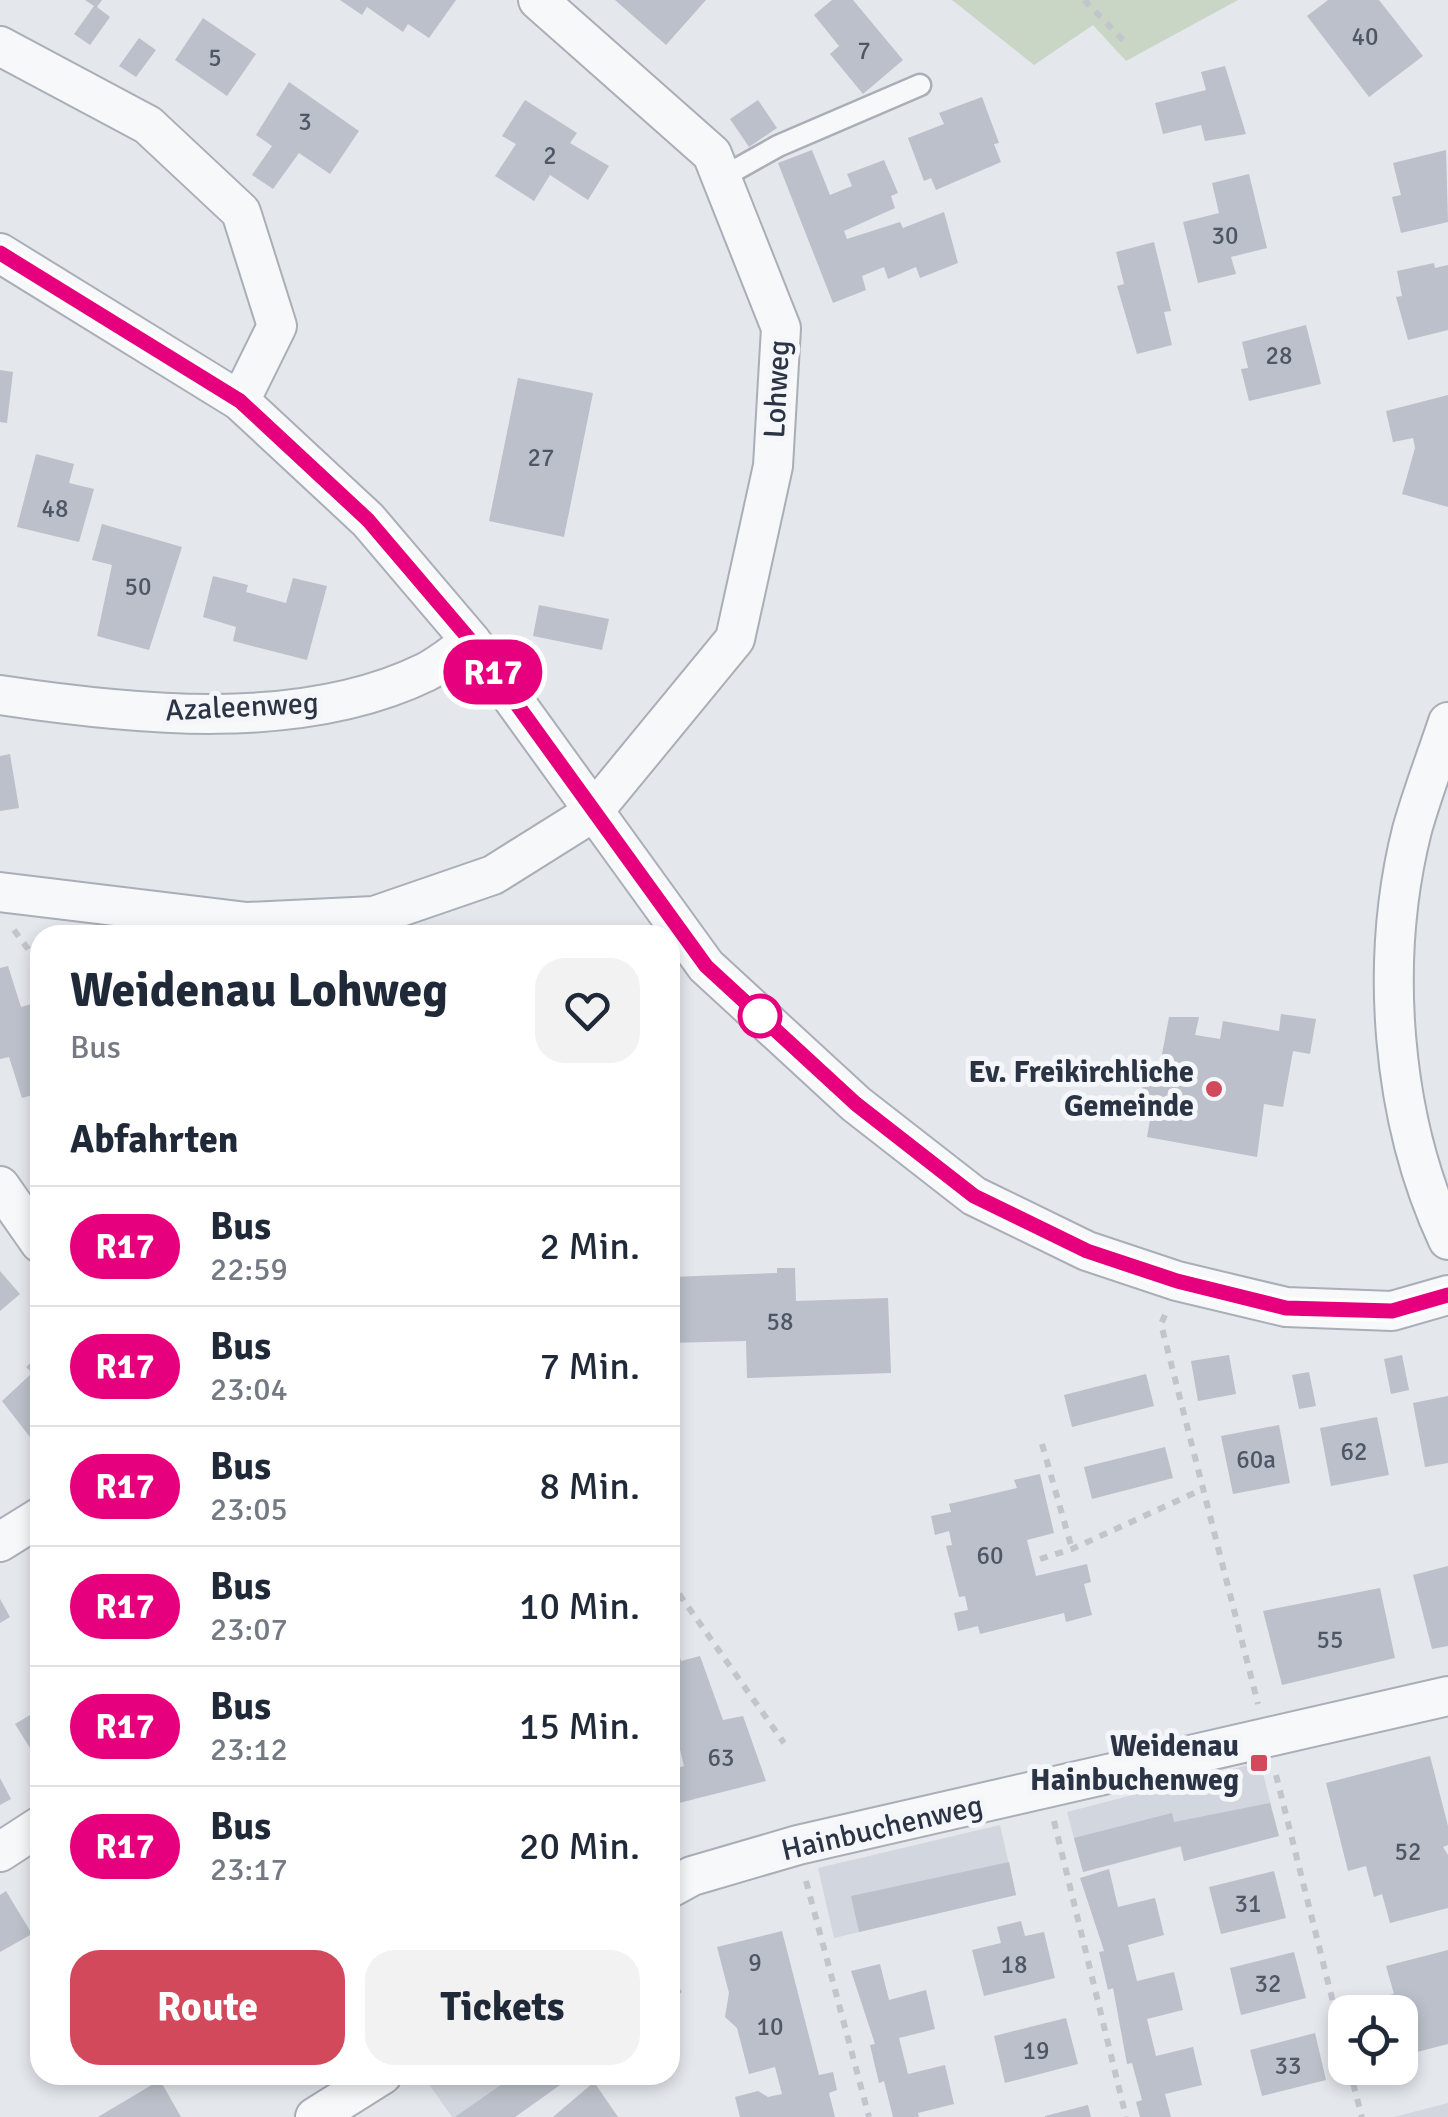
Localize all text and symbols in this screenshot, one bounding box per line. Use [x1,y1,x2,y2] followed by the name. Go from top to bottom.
[1351,21,1379,52] house number: 40
[857,35,871,66] house number: 7
[208,42,222,73] house number: 5
[298,106,312,137] house number: 3
[543,140,557,171] house number: 2
[1211,220,1239,251] house number: 30
[756,339,798,439] street label: Lohweg
[1265,340,1293,371] house number: 28
[527,442,555,473] house number: 27
[41,493,69,524] house number: 48
[124,571,152,602] house number: 50
[436,640,550,704] line badge: R17
[463,651,523,694] text: R17
[164,685,320,729] street label: Azaleenweg
[535,958,640,1063] button: heart
[70,961,448,1020] text: Weidenau Lohweg
[739,995,781,1037] unlabelled marker
[70,1028,121,1067] text: Bus
[968,1054,1194,1125] place label: Ev. Freikirchliche Gemeinde
[1203,1078,1225,1100] marker: Ev. Freikirchliche Gemeinde
[70,1116,239,1163] text: Abfahrten
[210,1203,271,1250] text: Bus
[539,1223,640,1270] text: 2 Min.
[95,1225,155,1268] text: R17
[210,1250,288,1289] text: 22:59
[766,1306,794,1337] house number: 58
[210,1323,271,1370] text: Bus
[539,1343,640,1390] text: 7 Min.
[95,1345,155,1388] text: R17
[210,1370,288,1409] text: 23:04
[1340,1436,1368,1467] house number: 62
[210,1443,271,1490] text: Bus
[1236,1444,1276,1475] house number: 60a
[539,1463,640,1510] text: 8 Min.
[95,1465,155,1508] text: R17
[210,1490,288,1529] text: 23:05
[976,1540,1004,1571] house number: 60
[210,1563,271,1610] text: Bus
[519,1583,640,1630] text: 10 Min.
[95,1585,155,1628] text: R17
[210,1610,288,1649] text: 23:07
[1316,1624,1344,1655] house number: 55
[210,1683,271,1730] text: Bus
[519,1703,640,1750] text: 15 Min.
[95,1705,155,1748] text: R17
[1030,1728,1239,1799] place label: Weidenau Hainbuchenweg
[210,1730,288,1769] text: 23:12
[707,1742,735,1773] house number: 63
[1248,1752,1270,1774] marker: Weidenau Hainbuchenweg
[778,1787,986,1869] street label: Hainbuchenweg
[210,1803,271,1850] text: Bus
[519,1823,640,1870] text: 20 Min.
[95,1825,155,1868] text: R17
[1394,1836,1422,1867] house number: 52
[210,1850,288,1889] text: 23:17
[1234,1888,1262,1919] house number: 31
[748,1947,762,1978] house number: 9
[1000,1949,1028,1980] house number: 18
[70,1950,345,2065] button: Route
[365,1950,640,2065] button: Tickets
[1254,1968,1282,1999] house number: 32
[1328,1995,1418,2085] map controls
[1328,1995,1418,2085] button: locate
[756,2011,784,2042] house number: 10
[1022,2035,1050,2066] house number: 19
[1274,2050,1302,2081] house number: 33

